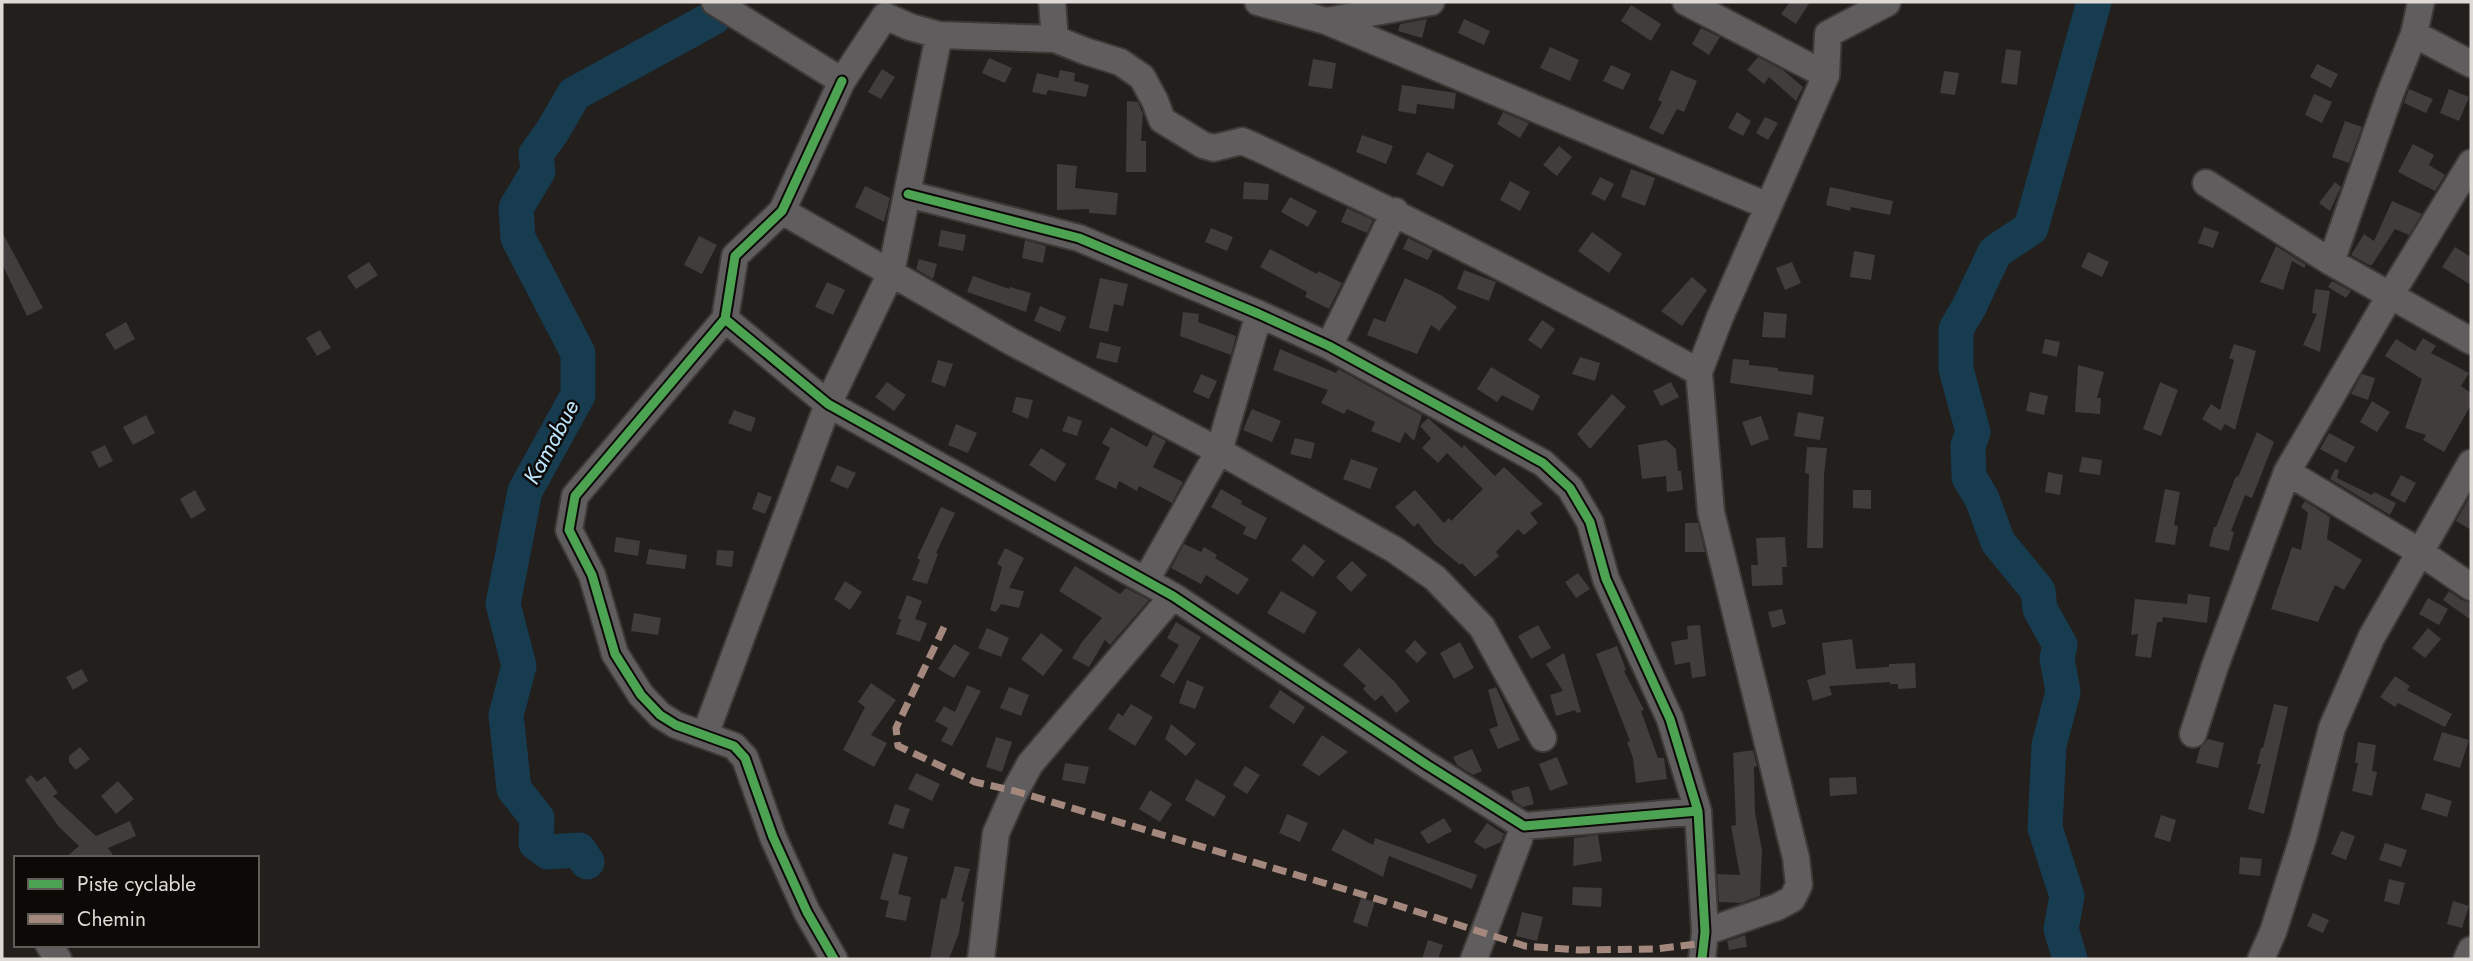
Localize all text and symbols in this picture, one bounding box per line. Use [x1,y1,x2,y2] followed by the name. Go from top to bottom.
[515,393,588,490] water label: Kamabue
[14,856,259,947] legend
[77,869,196,899] text: Piste cyclable
[77,904,146,934] text: Chemin

